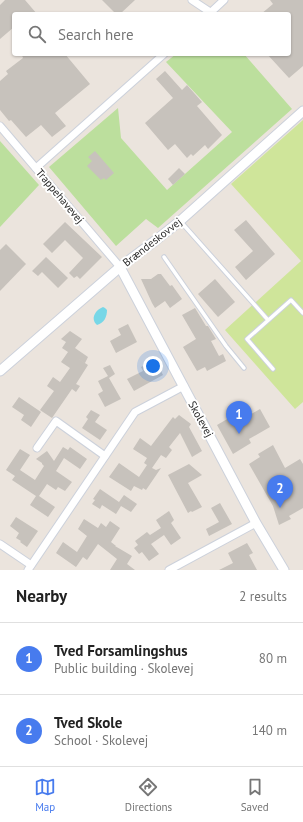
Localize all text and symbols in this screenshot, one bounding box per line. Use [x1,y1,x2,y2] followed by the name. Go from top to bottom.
[12,12,291,56] search box
[26,23,48,45] icon: search
[58,25,134,44] text: Search here
[33,166,87,226] street label: Trappehavevej
[120,215,184,269] street label: Brændeskovvej
[143,356,163,376] your location
[185,398,217,440] street label: Skolevej
[226,401,252,434] pin: 1
[267,475,293,508] pin: 2
[16,585,67,607] text: Nearby
[239,588,287,605] text: 2 results
[54,641,188,660] text: Tved Forsamlingshus
[25,650,33,667] text: 1
[259,650,287,667] text: 80 m
[54,660,194,677] text: Public building · Skolevej
[54,713,122,732] text: Tved Skole
[25,722,33,739] text: 2
[252,722,287,739] text: 140 m
[54,732,148,749] text: School · Skolevej
[34,776,56,814] tab: Map
[125,776,172,814] tab: Directions
[241,776,269,814] tab: Saved

